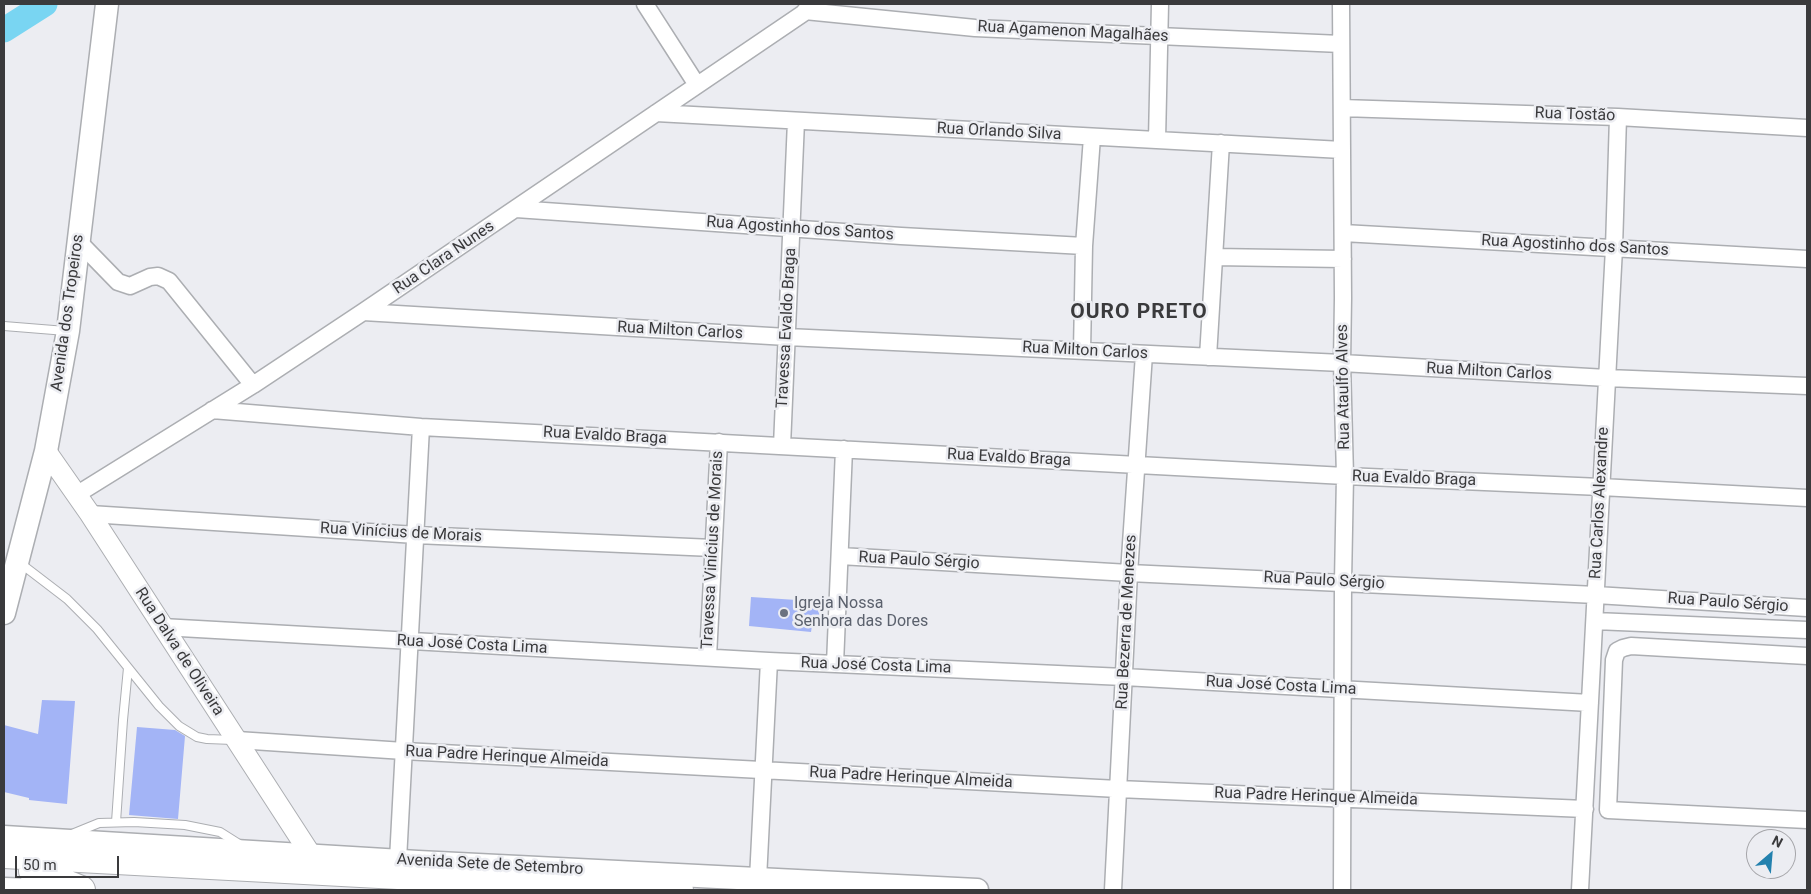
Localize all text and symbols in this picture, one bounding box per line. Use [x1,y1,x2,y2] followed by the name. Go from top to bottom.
[977,17,1169,47] street label: Rua Agamenon Magalhães
[1534,104,1616,126] street label: Rua Tostão
[936,119,1062,145] street label: Rua Orlando Silva
[706,213,894,245] street label: Rua Agostinho dos Santos
[390,217,498,299] street label: Rua Clara Nunes
[1481,231,1669,261] street label: Rua Agostinho dos Santos
[47,233,89,393] street label: Avenida dos Tropeiros
[773,247,801,409] street label: Travessa Evaldo Braga
[1069,300,1209,326] district label: OURO PRETO
[617,318,743,344] street label: Rua Milton Carlos
[1333,324,1355,450] street label: Rua Ataulfo Alves
[1022,338,1148,364] street label: Rua Milton Carlos
[1426,359,1552,385] street label: Rua Milton Carlos
[543,423,667,449] street label: Rua Evaldo Braga
[1586,427,1614,579] street label: Rua Carlos Alexandre
[947,445,1071,471] street label: Rua Evaldo Braga
[698,450,728,650] street label: Travessa Vinícius de Morais
[1352,467,1476,491] street label: Rua Evaldo Braga
[320,519,482,547] street label: Rua Vinícius de Morais
[1113,534,1141,710] street label: Rua Bezerra de Menezes
[858,548,980,574] street label: Rua Paulo Sérgio
[1263,568,1385,594] street label: Rua Paulo Sérgio
[130,584,228,720] street label: Rua Dalva de Oliveira
[1667,589,1789,617] street label: Rua Paulo Sérgio
[794,594,928,632] place label: Igreja Nossa Senhora das Dores
[778,607,790,619] marker: Igreja Nossa Senhora das Dores
[396,631,548,659] street label: Rua José Costa Lima
[800,654,952,678] street label: Rua José Costa Lima
[1205,672,1357,700] street label: Rua José Costa Lima
[405,742,609,772] street label: Rua Padre Herinque Almeida
[809,763,1013,793] street label: Rua Padre Herinque Almeida
[1214,784,1418,810] street label: Rua Padre Herinque Almeida
[1746,829,1796,879] north arrow
[1769,832,1785,851] text: N
[18,846,121,878] scale bar
[396,851,584,879] street label: Avenida Sete de Setembro
[23,856,57,874] text: 50 m

